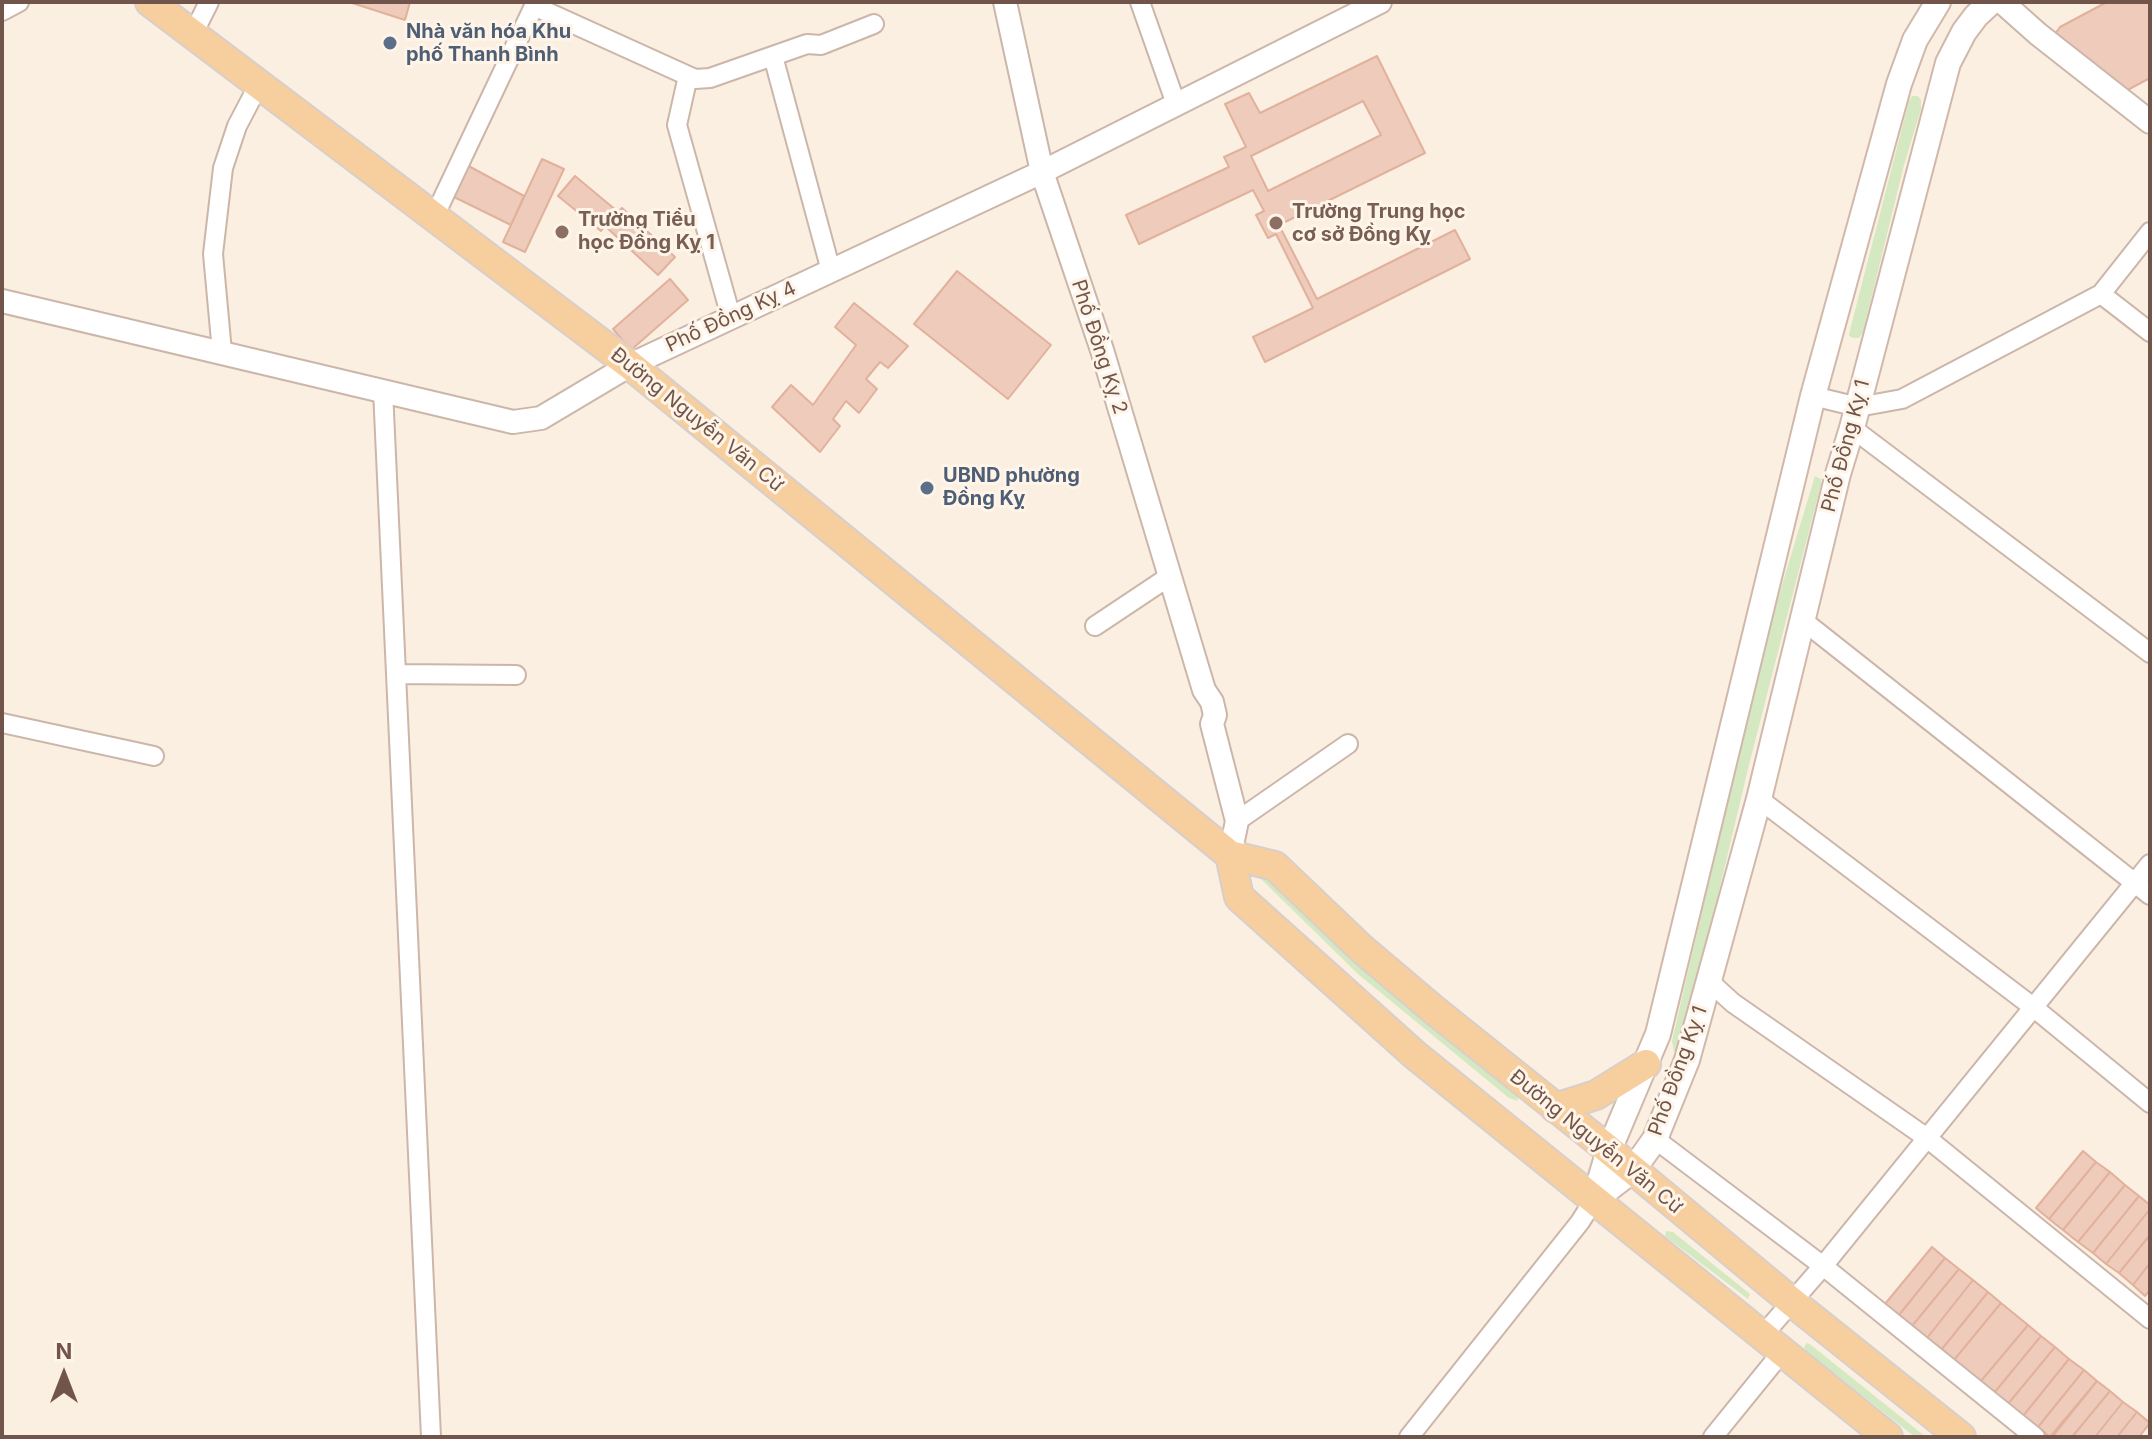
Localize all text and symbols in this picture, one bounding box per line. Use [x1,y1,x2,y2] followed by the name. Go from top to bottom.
[406,20,571,67] place label: Nhà văn hóa Khu phố Thanh Bình
[381,34,399,52] marker: Nhà văn hóa Khu phố Thanh Bình
[1292,200,1466,247] place label: Trường Trung học cơ sở Đồng Kỵ
[578,208,715,255] place label: Trường Tiểu học Đồng Kỵ 1
[1267,214,1285,232] marker: Trường Trung học cơ sở Đồng Kỵ
[553,223,571,241] marker: Trường Tiểu học Đồng Kỵ 1
[662,276,800,358] street label: Phố Đồng Kỵ 4
[1066,277,1132,417] street label: Phố Đồng Kỵ 2
[606,343,788,497] street label: Đường Nguyễn Văn Cừ
[1817,377,1875,515] street label: Phố Đồng Kỵ 1
[943,464,1080,511] place label: UBND phường Đồng Kỵ
[918,479,936,497] marker: UBND phường Đồng Kỵ
[1643,1003,1713,1139] street label: Phố Đồng Kỵ 1
[1505,1065,1687,1219] street label: Đường Nguyễn Văn Cừ
[24,1335,104,1415] north arrow
[56,1338,72,1364] text: N

